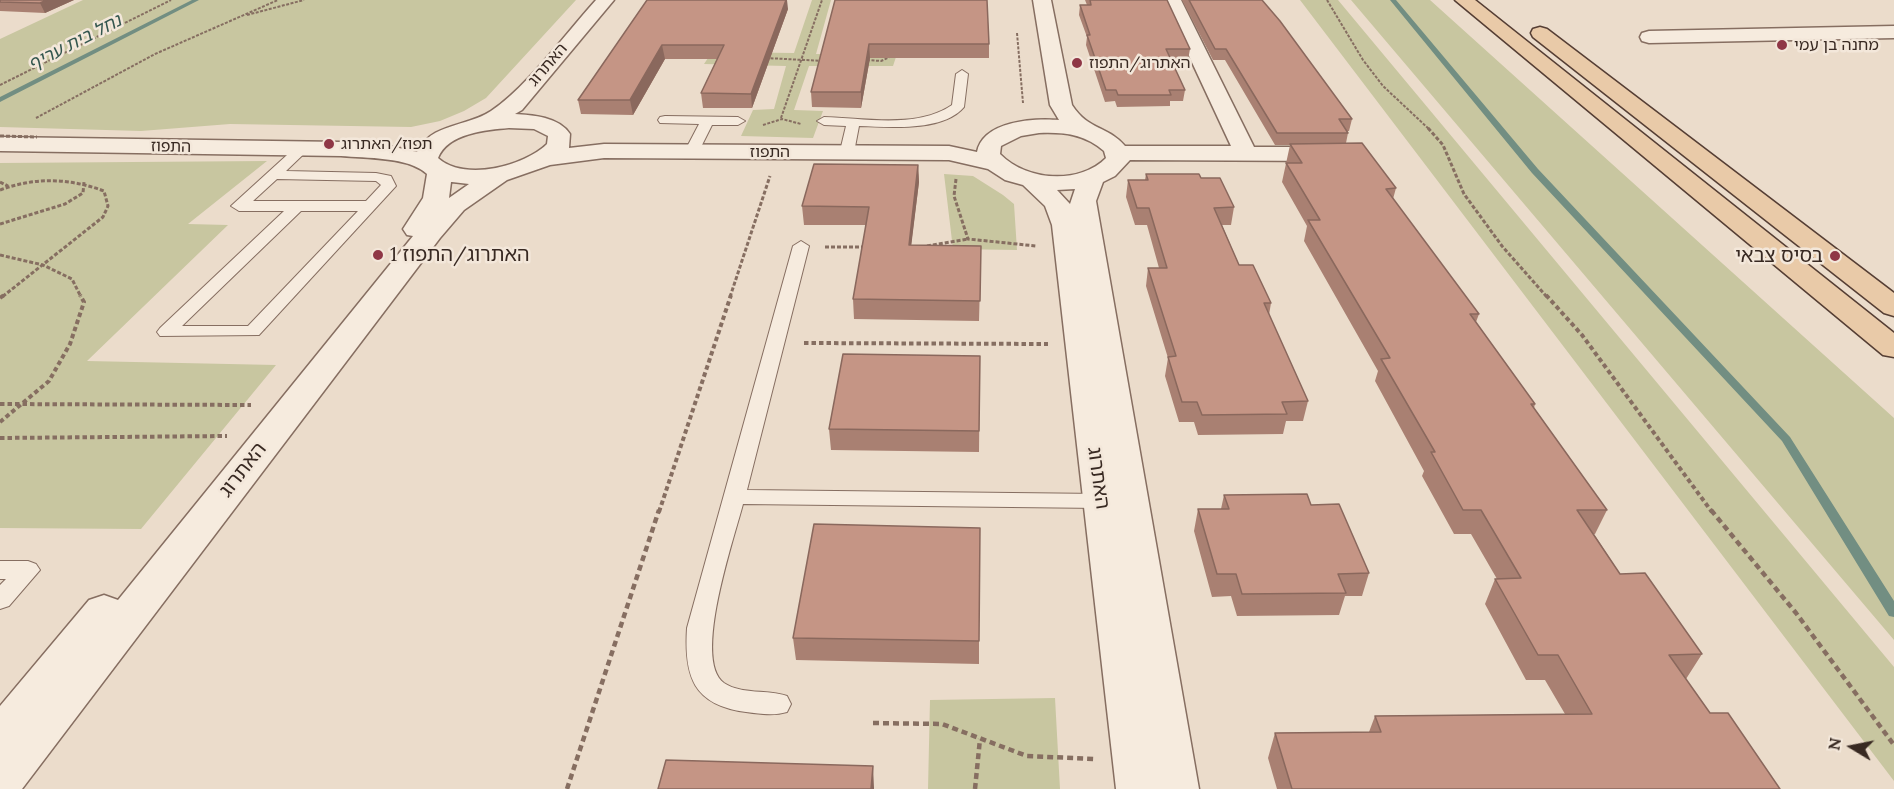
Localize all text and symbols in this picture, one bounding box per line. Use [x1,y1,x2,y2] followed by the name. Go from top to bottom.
[25,10,125,76] water label: נחל בית עריף
[1794,35,1879,55] place label: מחנה בן עמי
[1775,38,1789,52] marker: מחנה בן עמי
[524,40,572,90] street label: האתרוג
[1089,53,1191,73] place label: האתרוג/התפוז
[1070,56,1084,70] marker: האתרוג/התפוז
[341,134,433,154] place label: תפוז/האתרוג
[151,137,191,157] street label: התפוז
[322,137,336,151] marker: תפוז/האתרוג
[750,142,790,162] street label: התפוז
[390,243,530,267] place label: האתרוג/התפוז 1
[1735,244,1823,268] place label: בסיס צבאי
[371,248,385,262] marker: האתרוג/התפוז 1
[1828,249,1842,263] marker: בסיס צבאי
[214,438,272,502] street label: האתרוג
[1082,445,1114,511] street label: האתרוג
[1822,717,1882,777] north arrow
[1823,736,1845,752] text: N

